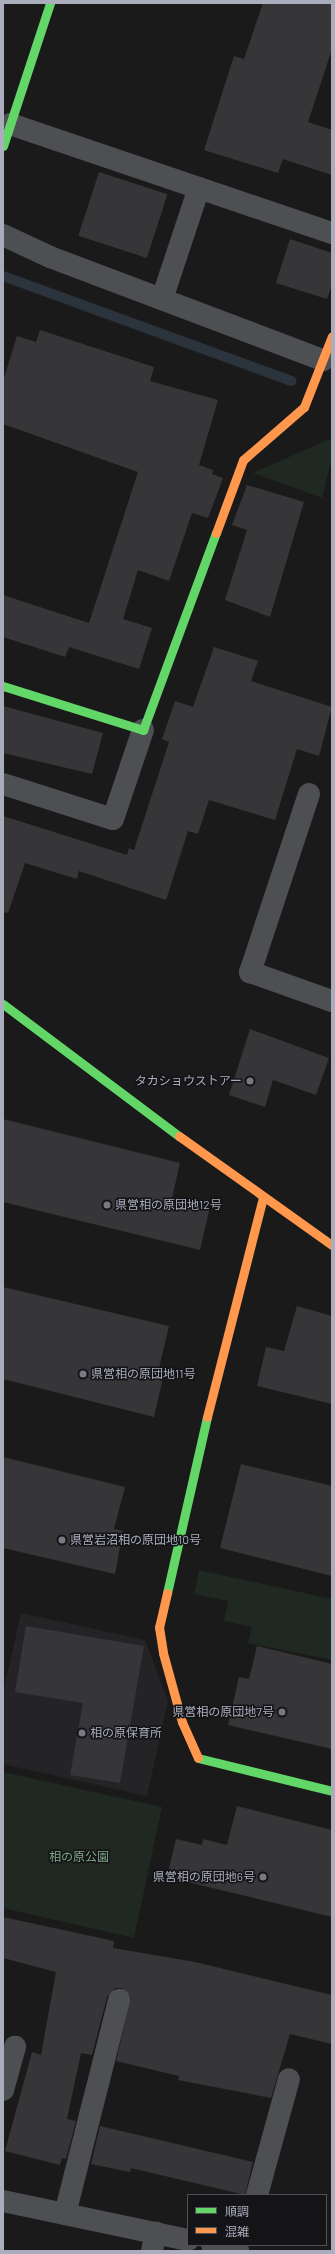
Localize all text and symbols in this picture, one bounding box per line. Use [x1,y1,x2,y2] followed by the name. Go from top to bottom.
[135,1074,242,1088] place label: タカショウストアー
[245,1076,255,1086] marker: タカショウストアー
[115,1198,222,1212] place label: 県営相の原団地12号
[102,1200,112,1210] marker: 県営相の原団地12号
[91,1367,195,1381] place label: 県営相の原団地11号
[78,1369,88,1379] marker: 県営相の原団地11号
[70,1533,201,1547] place label: 県営岩沼相の原団地10号
[57,1535,67,1545] marker: 県営岩沼相の原団地10号
[172,1705,274,1719] place label: 県営相の原団地7号
[277,1707,287,1717] marker: 県営相の原団地7号
[90,1726,162,1740] place label: 相の原保育所
[77,1728,87,1738] marker: 相の原保育所
[49,1850,109,1864] park label: 相の原公園
[153,1870,255,1884] place label: 県営相の原団地6号
[258,1872,268,1882] marker: 県営相の原団地6号
[187,2194,327,2246] legend
[225,2204,249,2218] text: 順調
[225,2224,249,2238] text: 混雑

